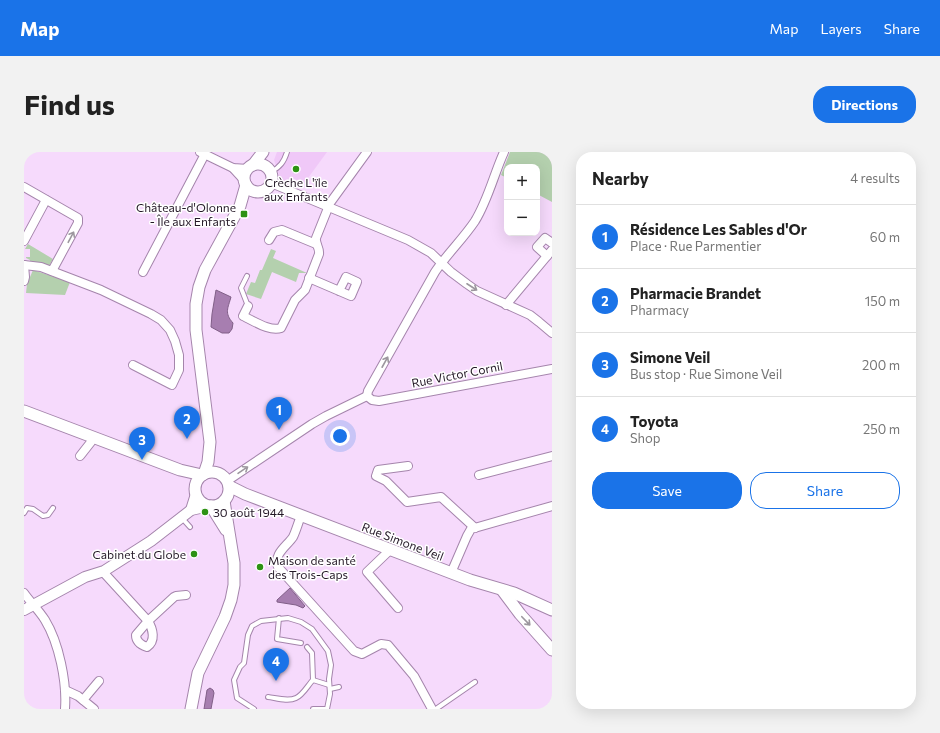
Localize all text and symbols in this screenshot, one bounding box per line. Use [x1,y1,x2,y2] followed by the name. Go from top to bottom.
[20,17,59,40] text: Map
[770,20,798,37] text: Map
[820,20,862,37] text: Layers
[884,20,920,37] text: Share
[813,86,916,123] button: Directions
[24,87,115,121] text: Find us
[291,164,301,174] marker: Crèche L'ïle aux Enfants
[504,164,540,236] map controls
[504,164,540,200] button: +
[592,168,649,189] text: Nearby
[850,170,900,186] text: 4 results
[264,175,328,203] place label: Crèche L'ïle aux Enfants
[136,200,236,228] place label: Château-d'Olonne - Île aux Enfants
[504,200,540,236] button: −
[239,209,249,219] marker: Château-d'Olonne - Île aux Enfants
[630,220,807,238] text: Résidence Les Sables d'Or
[602,229,608,245] text: 1
[870,229,900,245] text: 60 m
[67,231,75,243] one-way arrow
[630,238,761,254] text: Place · Rue Parmentier
[466,283,477,291] one-way arrow
[630,284,761,302] text: Pharmacie Brandet
[601,293,609,309] text: 2
[865,293,900,309] text: 150 m
[630,302,689,318] text: Pharmacy
[630,348,710,366] text: Simone Veil
[381,356,389,368] one-way arrow
[601,357,609,373] text: 3
[862,357,900,373] text: 200 m
[410,358,504,390] street label: Rue Victor Cornil
[630,366,782,382] text: Bus stop · Rue Simone Veil
[266,397,292,430] pin: 1
[174,406,200,439] pin: 2
[630,412,678,430] text: Toyota
[601,421,609,437] text: 4
[863,421,900,437] text: 250 m
[330,426,350,446] your location
[129,427,155,460] pin: 3
[630,430,661,446] text: Shop
[237,466,248,475] one-way arrow
[592,472,742,509] button: Save
[750,472,900,509] button: Share
[213,505,284,519] place label: 30 août 1944
[200,507,210,517] marker: 30 août 1944
[360,519,446,563] street label: Rue Simone Veil
[93,547,186,561] place label: Cabinet du Globe
[189,549,199,559] marker: Cabinet du Globe
[268,553,356,581] place label: Maison de santé des Trois-Caps
[255,562,265,572] marker: Maison de santé des Trois-Caps
[521,616,531,626] one-way arrow
[263,648,289,681] pin: 4

